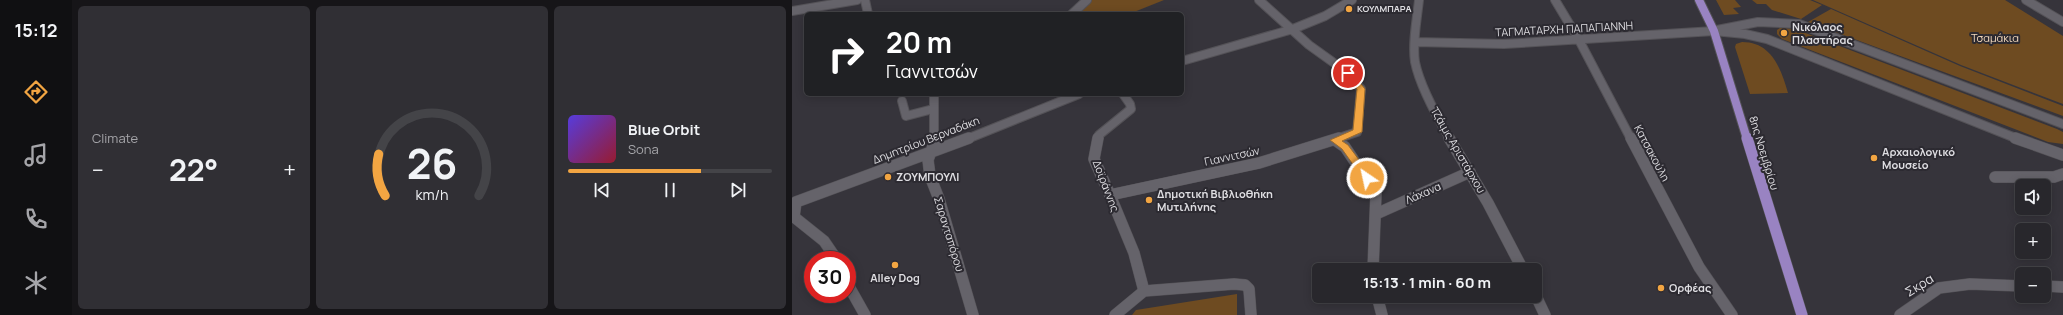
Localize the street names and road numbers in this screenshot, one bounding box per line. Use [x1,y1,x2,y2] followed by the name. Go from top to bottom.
[1495,17,1633,40] street label: ΤΑΓΜΑΤΑΡΧΗ ΠΑΠΑΓΙΑΝΝΗ
[1428,104,1489,196] street label: Τζάιμς Αριστάρχου
[870,112,982,167] street label: Δημητρίου Βερναδάκη
[1746,114,1783,192] street label: 8ης Νοεμβρίου
[1631,122,1674,184] street label: Κατσακούλη
[1203,142,1261,169] street label: Γιαννιτσών
[1090,158,1123,214] street label: Δοϊράννης
[1403,178,1443,207] street label: Λάχανα
[931,194,968,273] street label: Σαρανταπόρου
[1901,269,1937,301] street label: Σκρα

